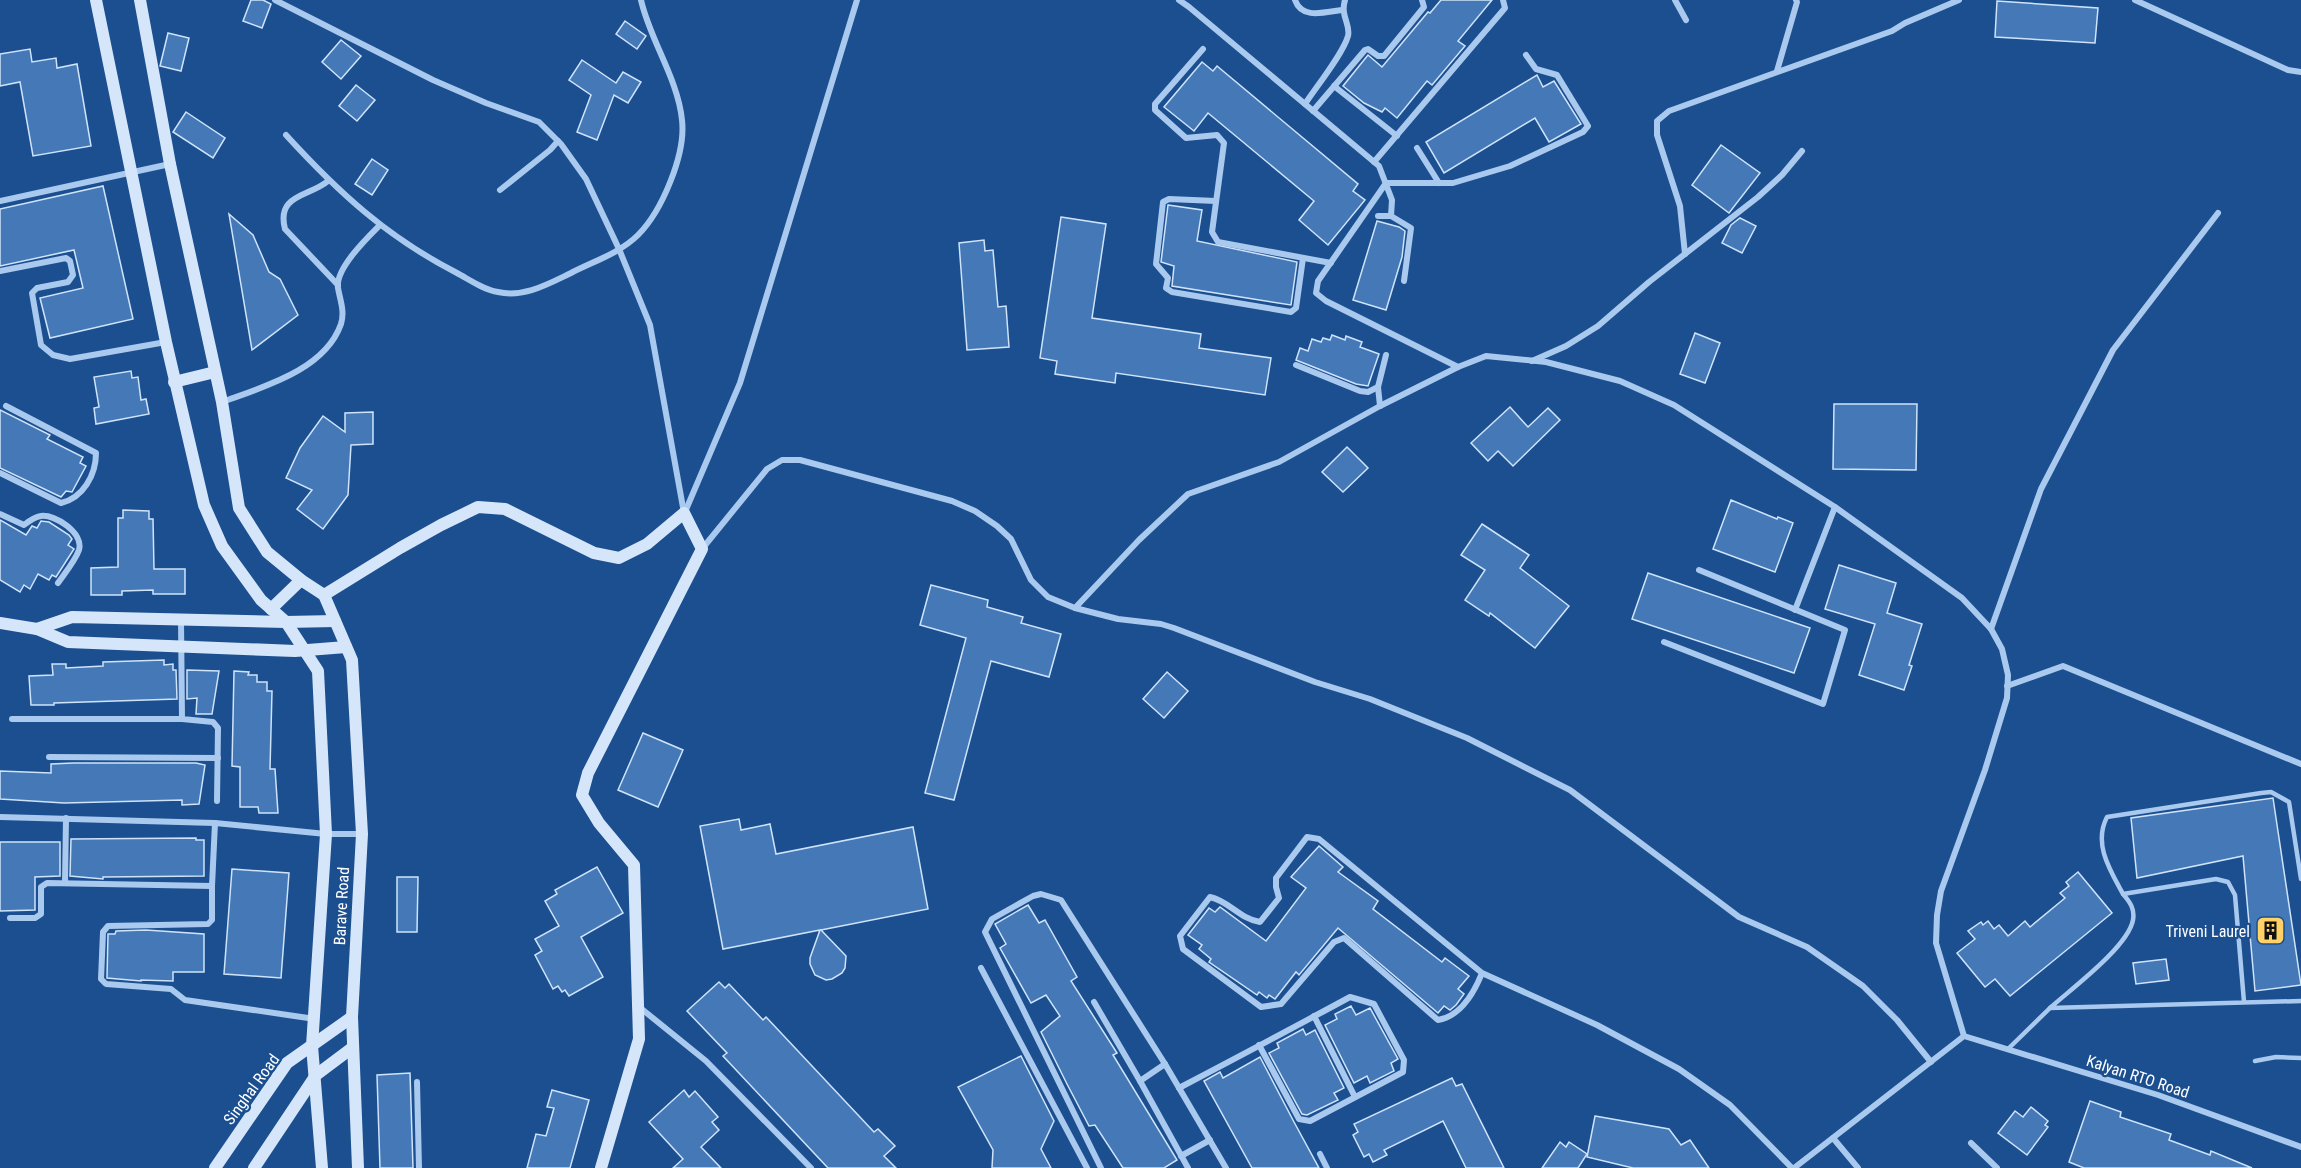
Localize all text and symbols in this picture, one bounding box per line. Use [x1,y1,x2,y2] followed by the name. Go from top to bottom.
[330,866,353,946] street label: Barave Road
[2255,915,2287,947] building icon: Triveni Laurel
[2165,922,2250,941] place label: Triveni Laurel
[219,1050,283,1128] street label: Singhal Road
[2084,1051,2192,1102] street label: Kalyan RTO Road

